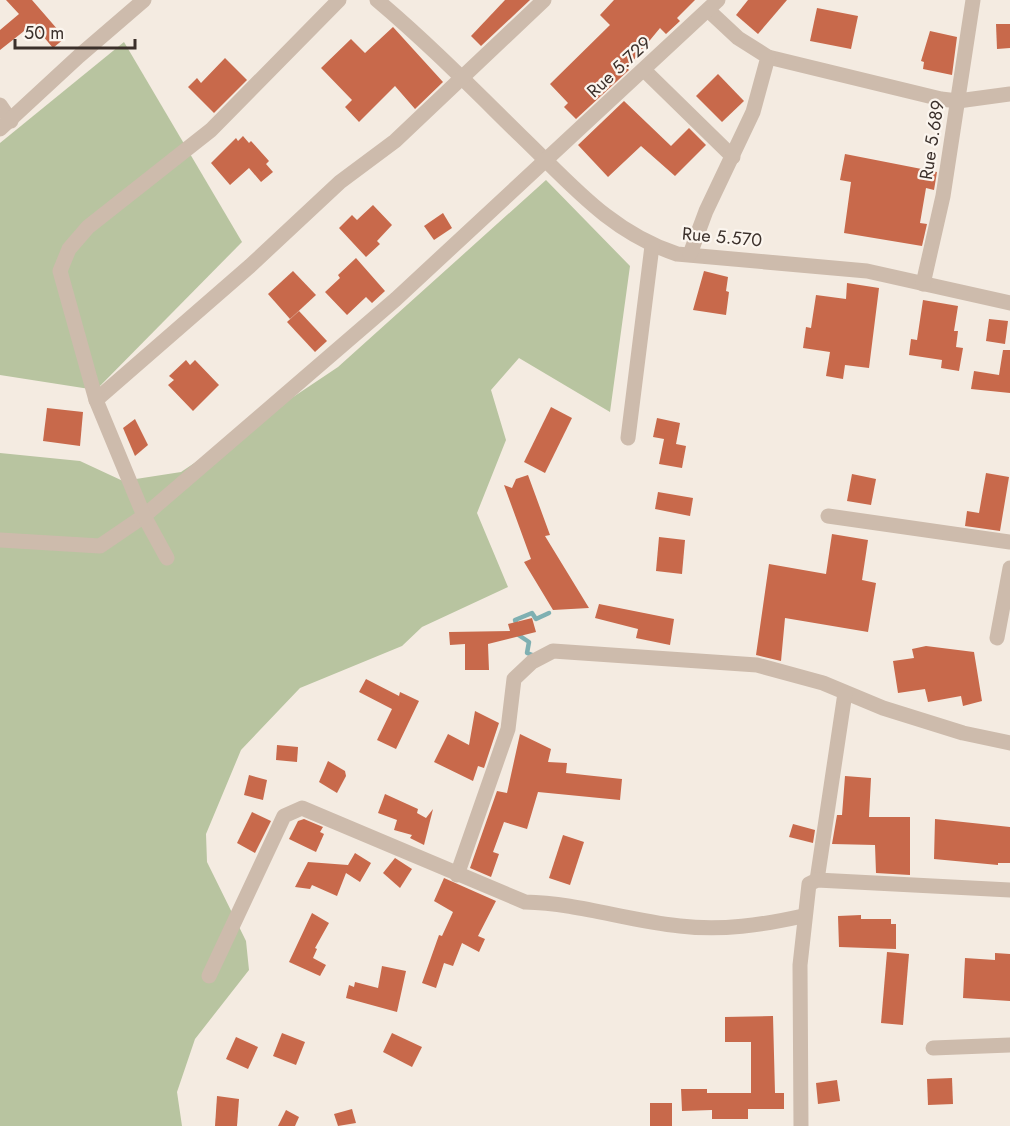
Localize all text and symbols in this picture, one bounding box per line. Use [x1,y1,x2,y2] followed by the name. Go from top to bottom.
[15,12,135,50] scale bar
[24,20,64,46] text: 50 m
[581,30,657,104] street label: Rue 5.729
[913,98,951,182] street label: Rue 5.689
[681,221,763,253] street label: Rue 5.570

